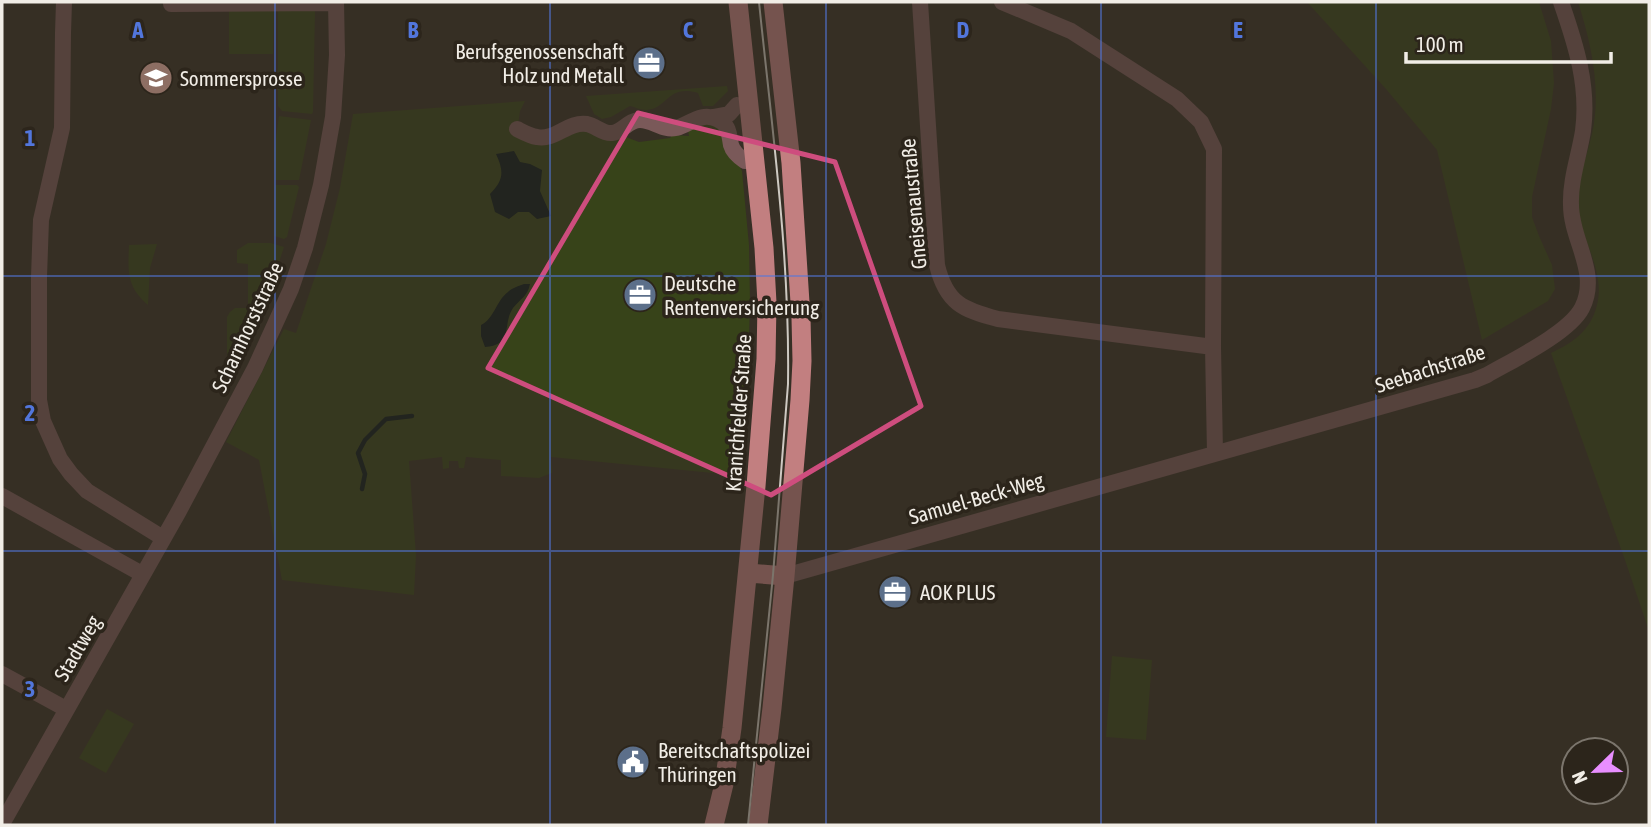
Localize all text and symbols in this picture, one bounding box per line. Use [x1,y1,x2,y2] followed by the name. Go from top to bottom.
[131,17,144,43] text: A
[408,17,419,43] text: B
[683,17,694,43] text: C
[957,17,970,43] text: D
[1233,17,1243,43] text: E
[1406,21,1611,65] scale bar
[1416,32,1464,56] text: 100 m
[455,39,624,87] place label: Berufsgenossenschaft Holz und Metall
[630,44,668,82] office icon: Berufsgenossenschaft Holz und Metall
[137,59,175,97] school or university icon: Sommersprosse
[180,66,302,90] place label: Sommersprosse
[25,125,36,151] text: 1
[895,138,931,270] street label: Gneisenaustraße
[206,258,288,396] street label: Scharnhorststraße
[664,271,819,319] place label: Deutsche Rentenversicherung
[621,276,659,314] office icon: Deutsche Rentenversicherung
[721,333,755,493] street label: Kranichfelder Straße
[1372,339,1488,397] street label: Seebachstraße
[25,400,35,426] text: 2
[906,467,1046,529] street label: Samuel-Beck-Weg
[876,573,914,611] office icon: AOK PLUS
[920,580,996,604] place label: AOK PLUS
[49,611,105,685] street label: Stadtweg
[25,676,35,702] text: 3
[1560,736,1630,806] north arrow
[658,738,810,786] place label: Bereitschaftspolizei Thüringen
[614,743,652,781] public building icon: Bereitschaftspolizei Thüringen
[1567,768,1592,787] text: N

